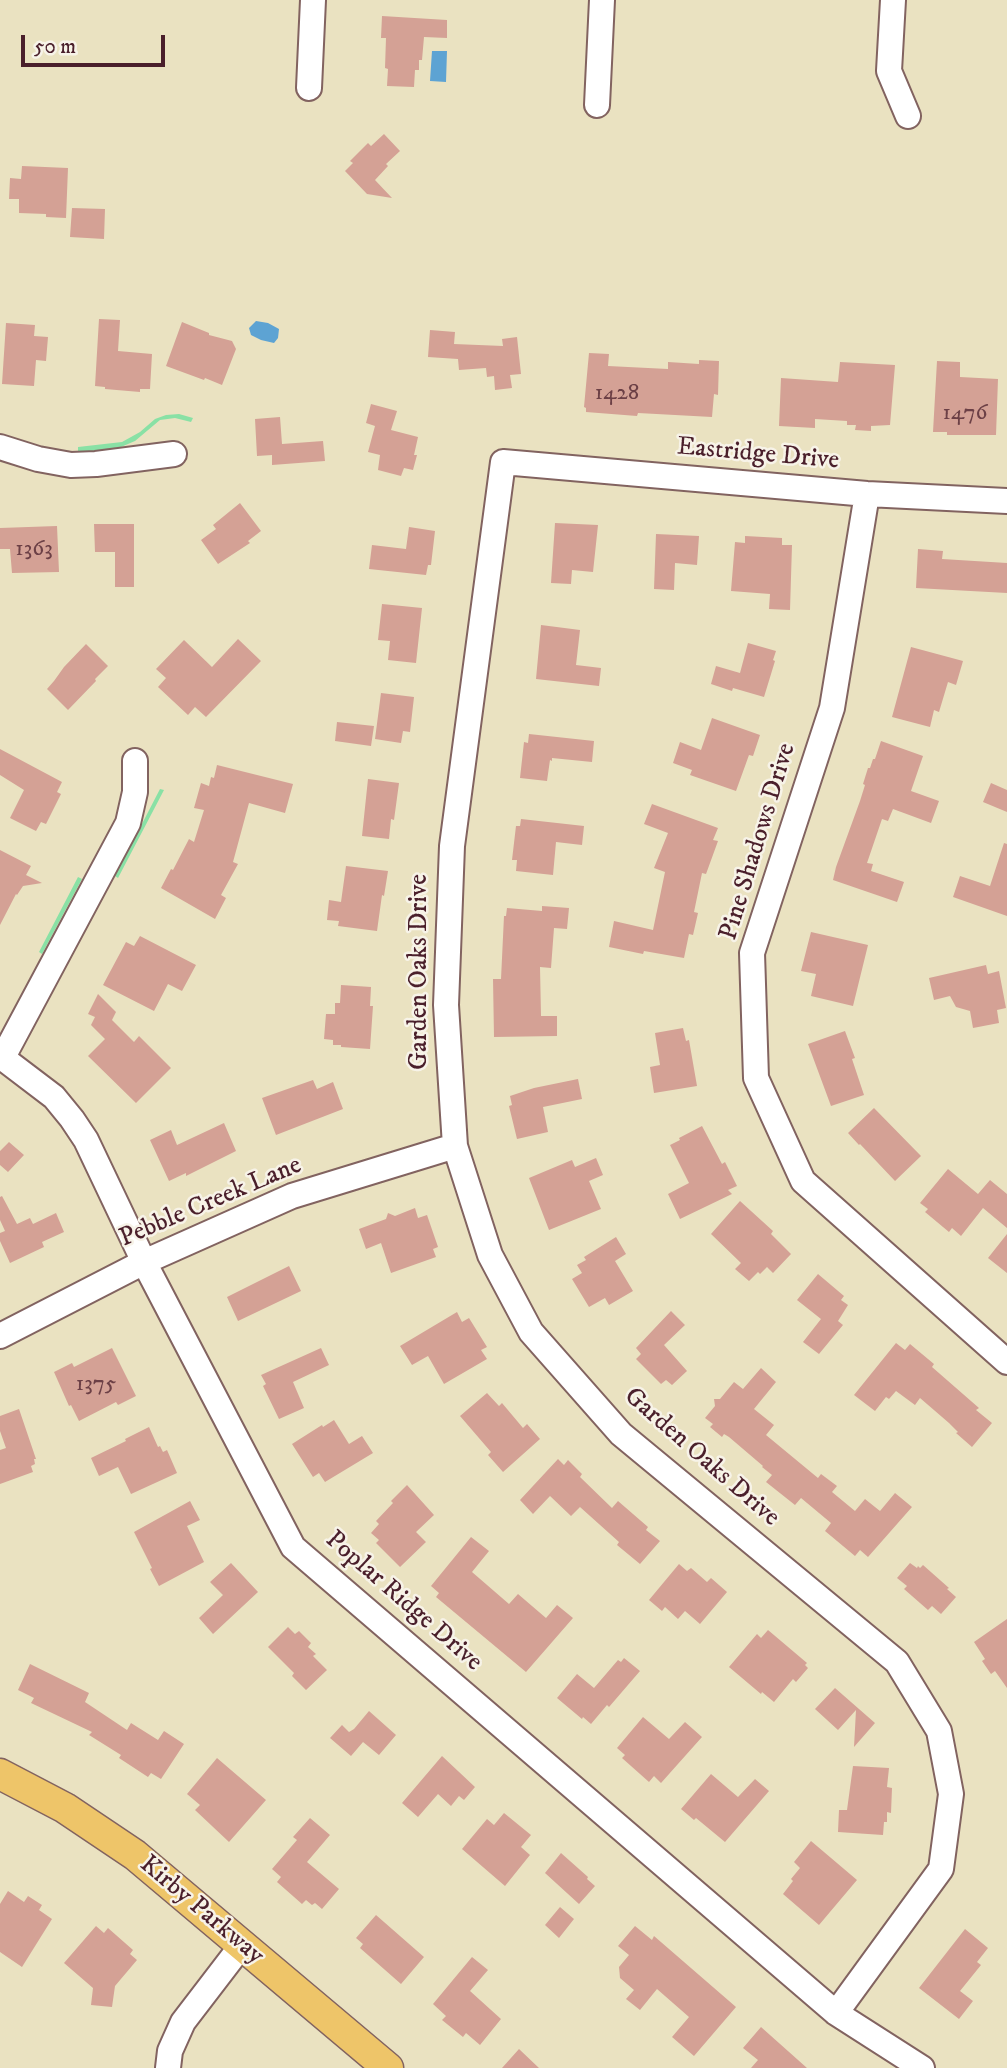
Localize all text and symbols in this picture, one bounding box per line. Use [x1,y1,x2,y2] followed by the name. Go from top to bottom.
[24,21,168,65] scale bar
[34,34,76,60] text: 50 m
[595,380,639,408] house number: 1428
[943,400,987,428] house number: 1476
[676,432,840,478] street label: Eastridge Drive
[15,536,53,564] house number: 1363
[714,740,804,944] street label: Pine Shadows Drive
[405,874,437,1070] street label: Garden Oaks Drive
[115,1151,307,1255] street label: Pebble Creek Lane
[76,1371,116,1399] house number: 1375
[617,1382,785,1534] street label: Garden Oaks Drive
[318,1525,488,1679] street label: Poplar Ridge Drive
[132,1850,270,1972] street label: Kirby Parkway

